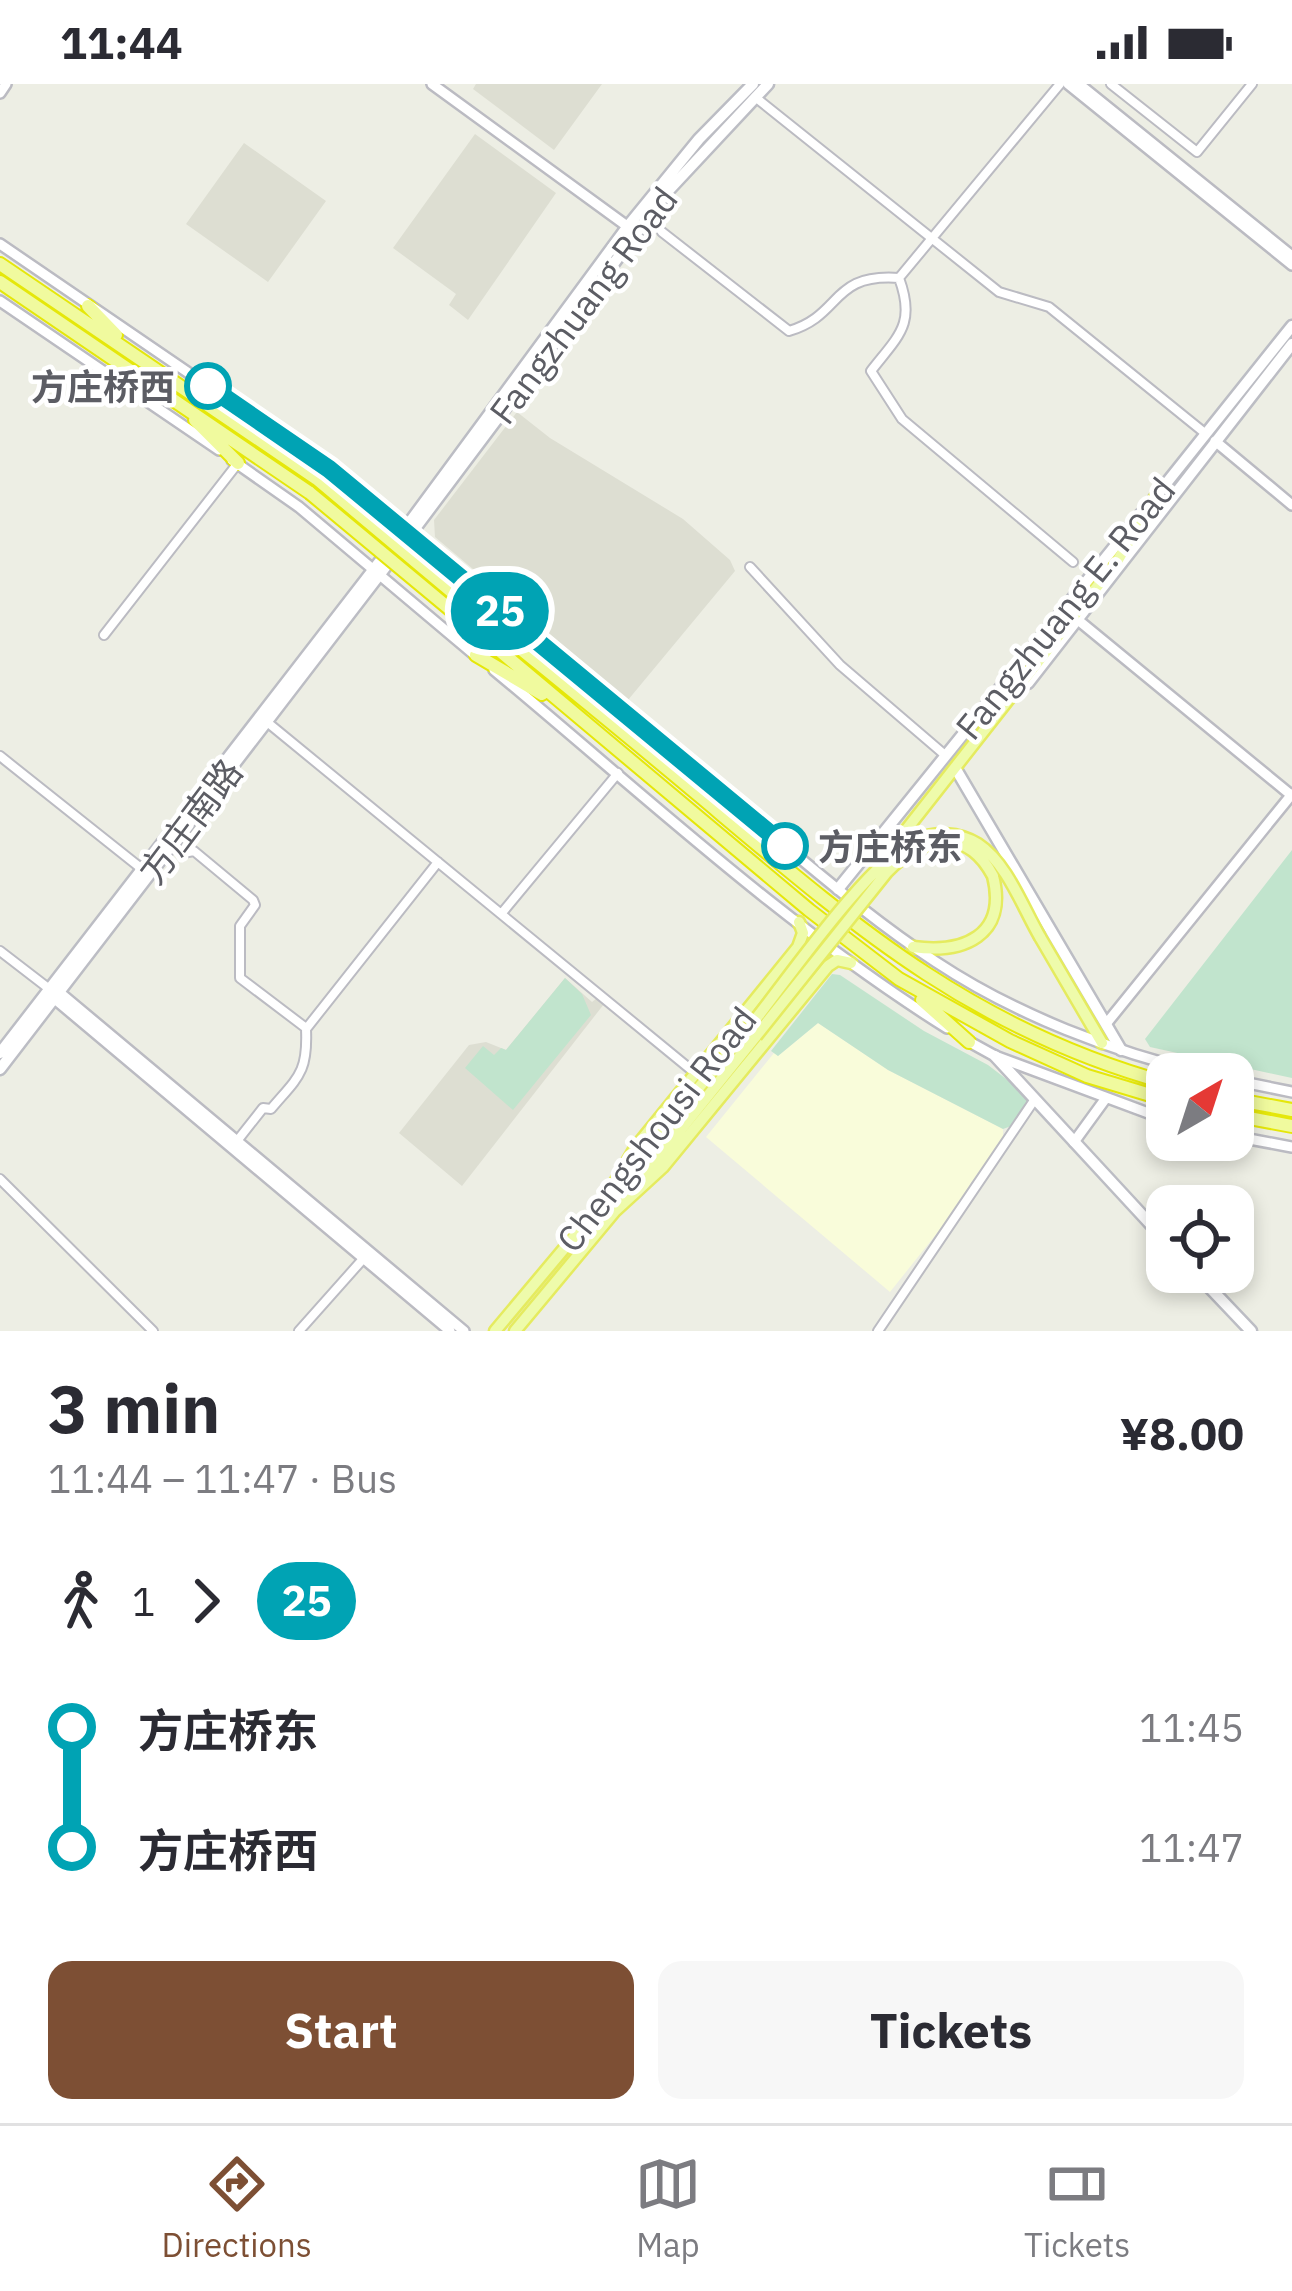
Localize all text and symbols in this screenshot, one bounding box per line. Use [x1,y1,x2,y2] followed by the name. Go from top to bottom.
[60,13,183,71] text: 11:44
[479,177,687,433] street label: Fangzhuang Road
[31,363,175,410] place label: 方庄桥西
[186,364,230,408] marker: 方庄桥西
[945,467,1185,749] street label: Fangzhuang E. Road
[446,572,554,650] line badge: 25
[475,583,525,638] text: 25
[128,749,252,893] street label: 方庄南路
[818,823,962,870] place label: 方庄桥东
[763,824,807,868] marker: 方庄桥东
[546,997,766,1261] street label: Chengshousi Road
[1146,1053,1254,1161] north arrow
[1146,1053,1254,1293] map controls
[1146,1185,1254,1293] button: locate
[48,1365,220,1451] text: 3 min
[1120,1404,1244,1462] text: ¥8.00
[48,1453,397,1504] text: 11:44 – 11:47 · Bus
[48,1568,114,1634] icon: walk
[173,1568,239,1634] icon: forward
[281,1573,332,1628] text: 25
[132,1576,155,1627] text: 1
[138,1701,318,1759] text: 方庄桥东
[1139,1702,1244,1753] text: 11:45
[138,1821,318,1879] text: 方庄桥西
[1139,1822,1244,1873] text: 11:47
[48,1961,634,2099] button: Start
[658,1961,1244,2099] button: Tickets
[162,2151,312,2266] tab: Directions
[635,2151,701,2266] tab: Map
[1024,2151,1130,2266] tab: Tickets

